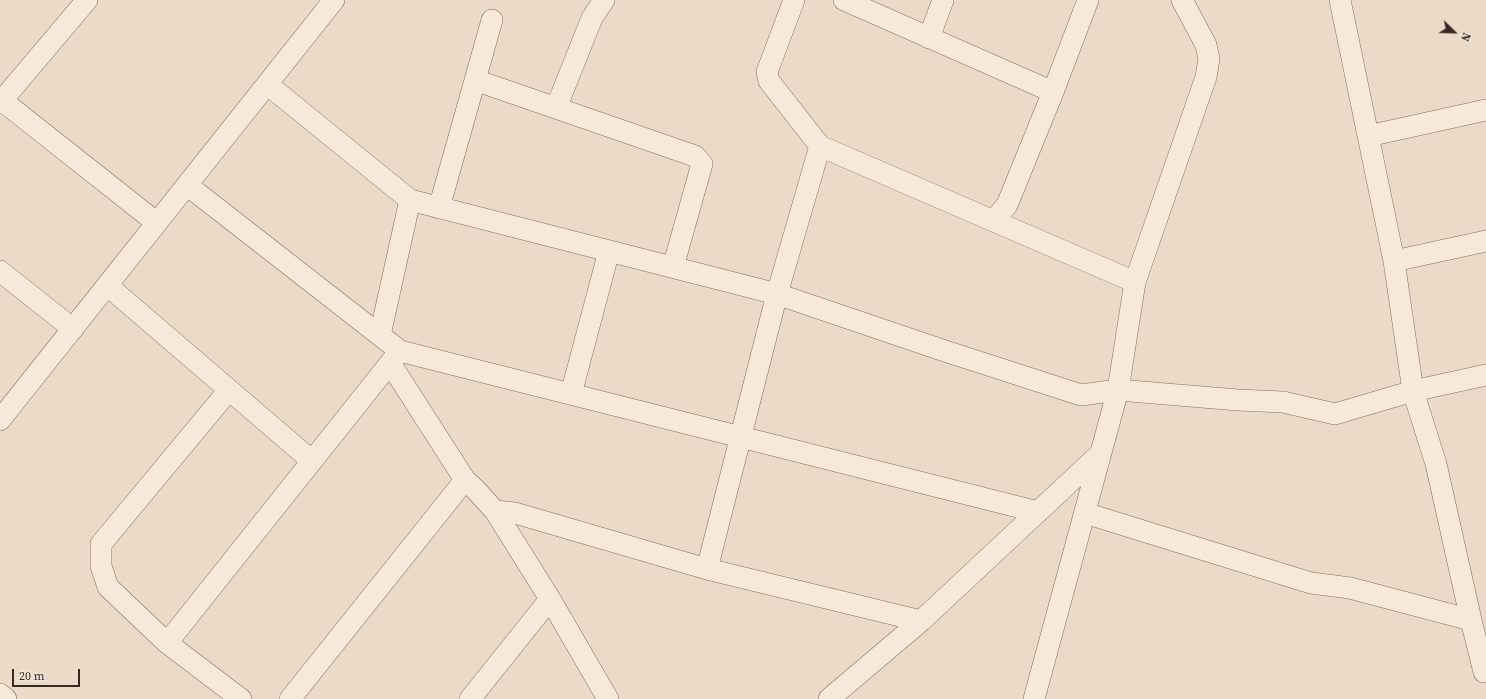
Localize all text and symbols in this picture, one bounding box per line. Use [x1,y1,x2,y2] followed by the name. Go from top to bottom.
[1434,12,1474,52] north arrow
[1457,30,1474,43] text: N
[14,661,82,687] scale bar
[19,668,45,684] text: 20 m

